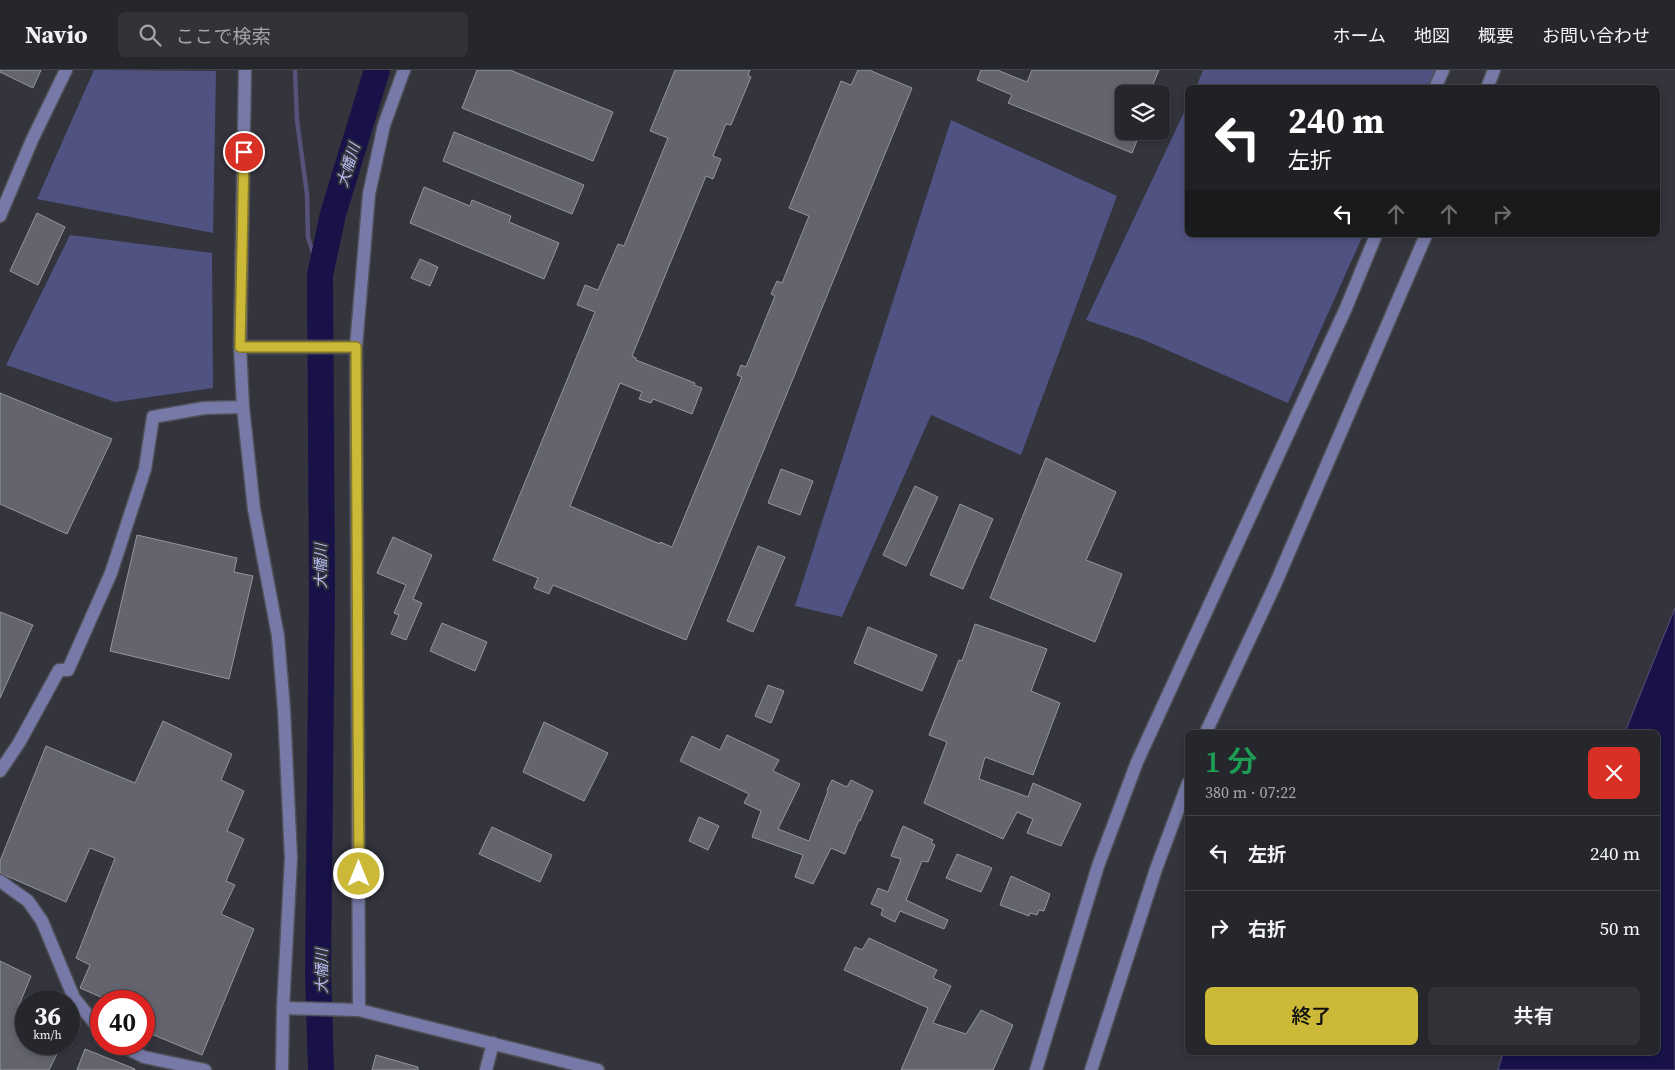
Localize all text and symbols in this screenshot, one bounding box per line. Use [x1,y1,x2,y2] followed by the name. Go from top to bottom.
[118,12,468,57] search box
[25,18,88,51] text: Navio
[136,21,164,49] icon: search
[176,23,271,49] text: ここで検索
[1333,23,1386,48] text: ホーム
[1414,23,1450,48] text: 地図
[1478,23,1514,48] text: 概要
[1542,23,1650,48] text: お問い合わせ
[1115,85,1170,140] map controls
[1115,85,1170,140] button: layers
[1288,97,1384,145] text: 240 m
[1205,105,1270,170] icon: left
[223,131,265,173] pin
[230,138,258,166] icon: arrive
[331,139,365,190] water label: 大幡川
[1288,145,1332,175] text: 左折
[1329,200,1357,228] icon: left
[1382,200,1410,228] icon: ahead
[1435,200,1463,228] icon: ahead
[1488,200,1516,228] icon: right
[310,542,331,589] water label: 大幡川
[1205,741,1257,782] text: 1 分
[1588,747,1640,799] button: close
[1205,781,1296,803] text: 380 m · 07:22
[1205,839,1233,867] icon: left
[1590,840,1640,866] text: 240 m
[1248,841,1286,867] text: 左折
[332,847,384,899] position arrow
[1205,914,1233,942] icon: right
[1599,915,1640,941] text: 50 m
[1248,916,1286,942] text: 右折
[311,947,332,994] water label: 大幡川
[1205,987,1418,1045] button: 終了
[1428,987,1640,1045] button: 共有
[90,990,155,1055] speed limit sign: 40
[34,999,61,1033] text: 36
[33,1027,62,1043] text: km/h

